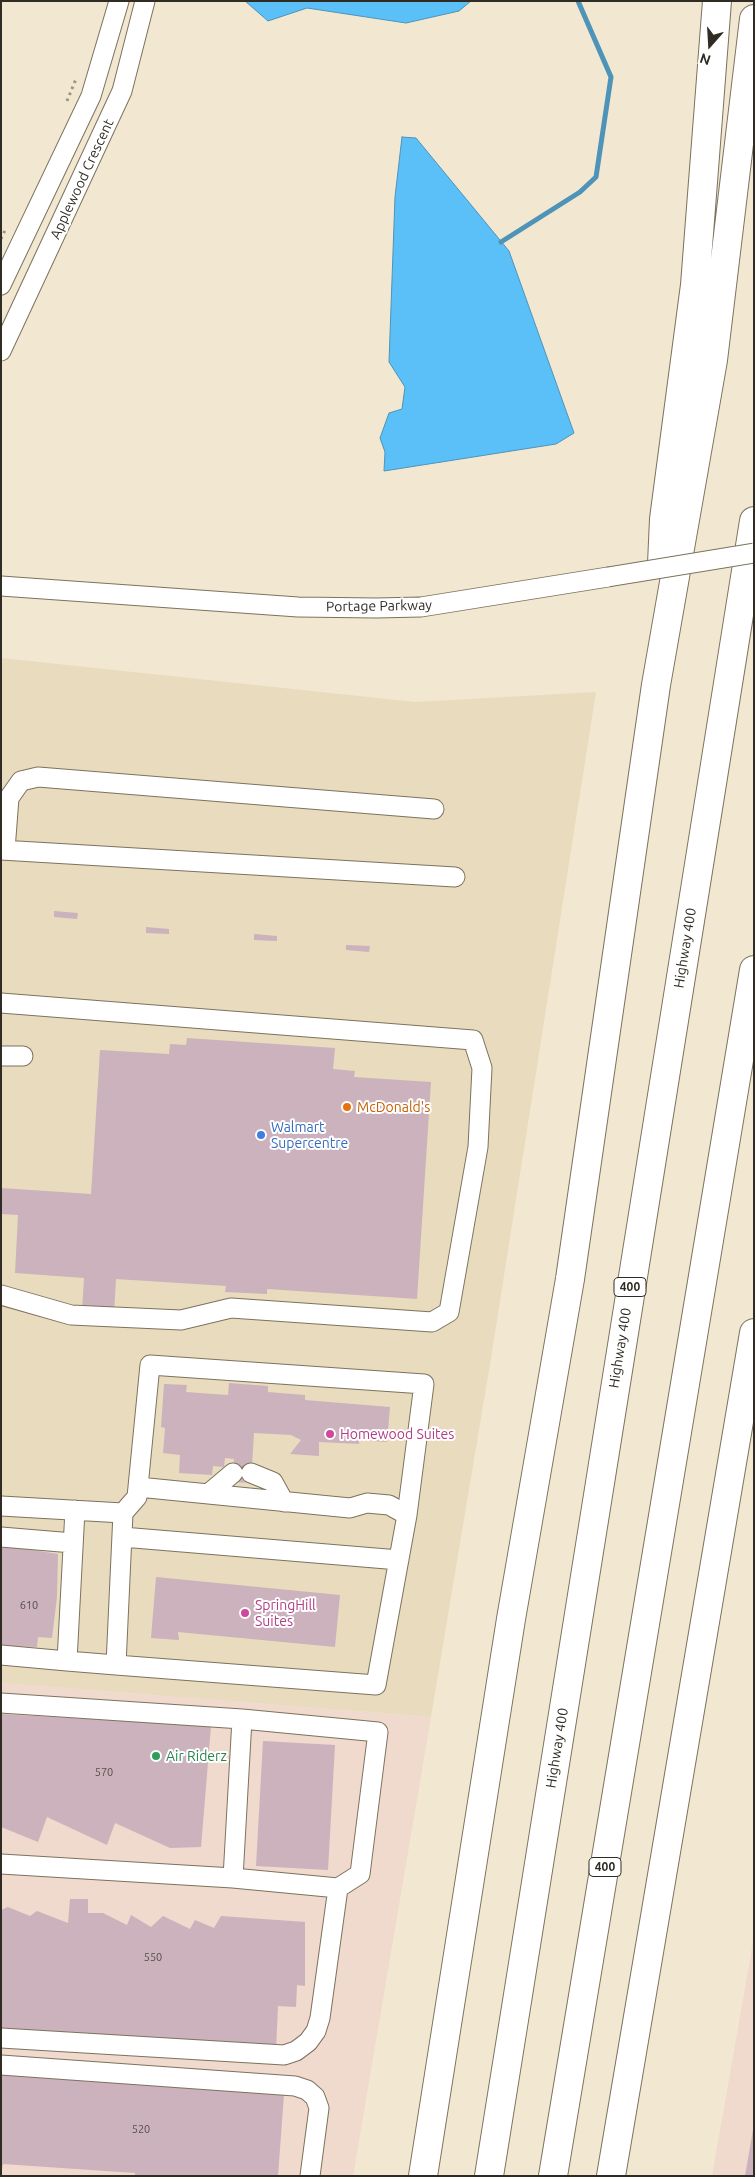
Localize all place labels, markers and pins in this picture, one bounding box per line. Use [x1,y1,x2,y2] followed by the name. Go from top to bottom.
[357,1099,430,1115] place label: McDonald's
[341,1101,353,1113] marker: McDonald's
[271,1119,348,1152] place label: Walmart Supercentre
[255,1129,267,1141] marker: Walmart Supercentre
[340,1426,454,1442] place label: Homewood Suites
[324,1428,336,1440] marker: Homewood Suites
[255,1597,316,1630] place label: SpringHill Suites
[239,1607,251,1619] marker: SpringHill Suites
[166,1748,227,1764] place label: Air Riderz
[150,1750,162,1762] marker: Air Riderz

